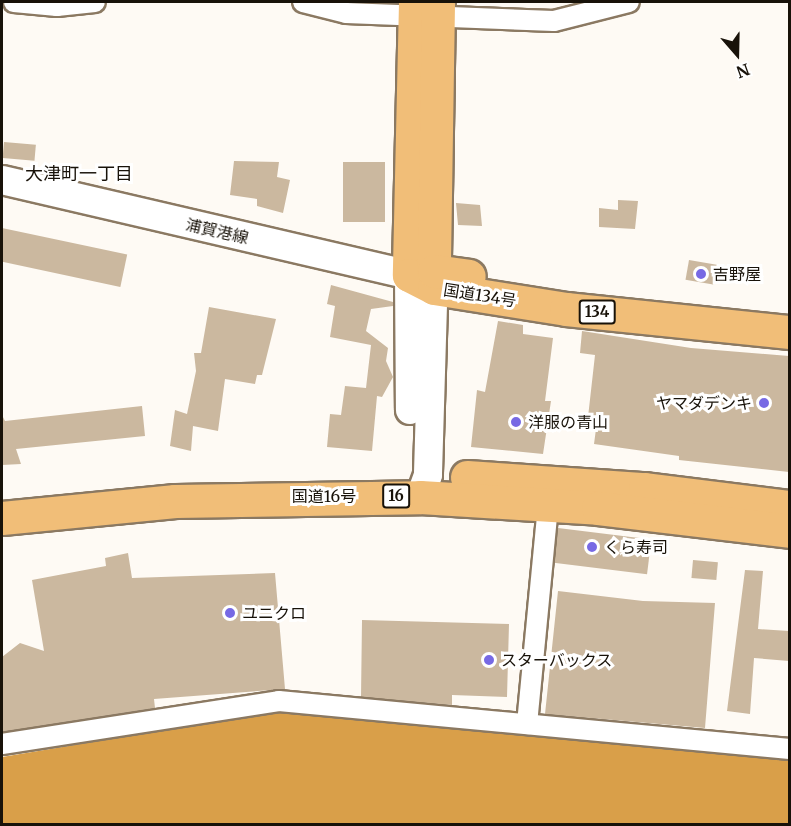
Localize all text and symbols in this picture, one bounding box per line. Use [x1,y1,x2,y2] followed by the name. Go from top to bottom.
[707,24,767,84] north arrow
[734,59,753,82] text: N
[25,163,133,185] district label: 大津町一丁目
[184,214,250,248] street label: 浦賀港線
[713,264,761,284] place label: 吉野屋
[694,267,708,281] marker: 吉野屋
[442,280,518,310] street label: 国道134号
[578,300,616,324] road number: 134
[656,393,752,413] place label: ヤマダデンキ
[757,396,771,410] marker: ヤマダデンキ
[528,412,608,432] place label: 洋服の青山
[509,415,523,429] marker: 洋服の青山
[381,484,411,508] road number: 16
[292,486,356,506] street label: 国道16号
[604,537,668,557] place label: くら寿司
[585,540,599,554] marker: くら寿司
[242,603,306,623] place label: ユニクロ
[223,606,237,620] marker: ユニクロ
[501,650,613,670] place label: スターバックス
[482,653,496,667] marker: スターバックス

